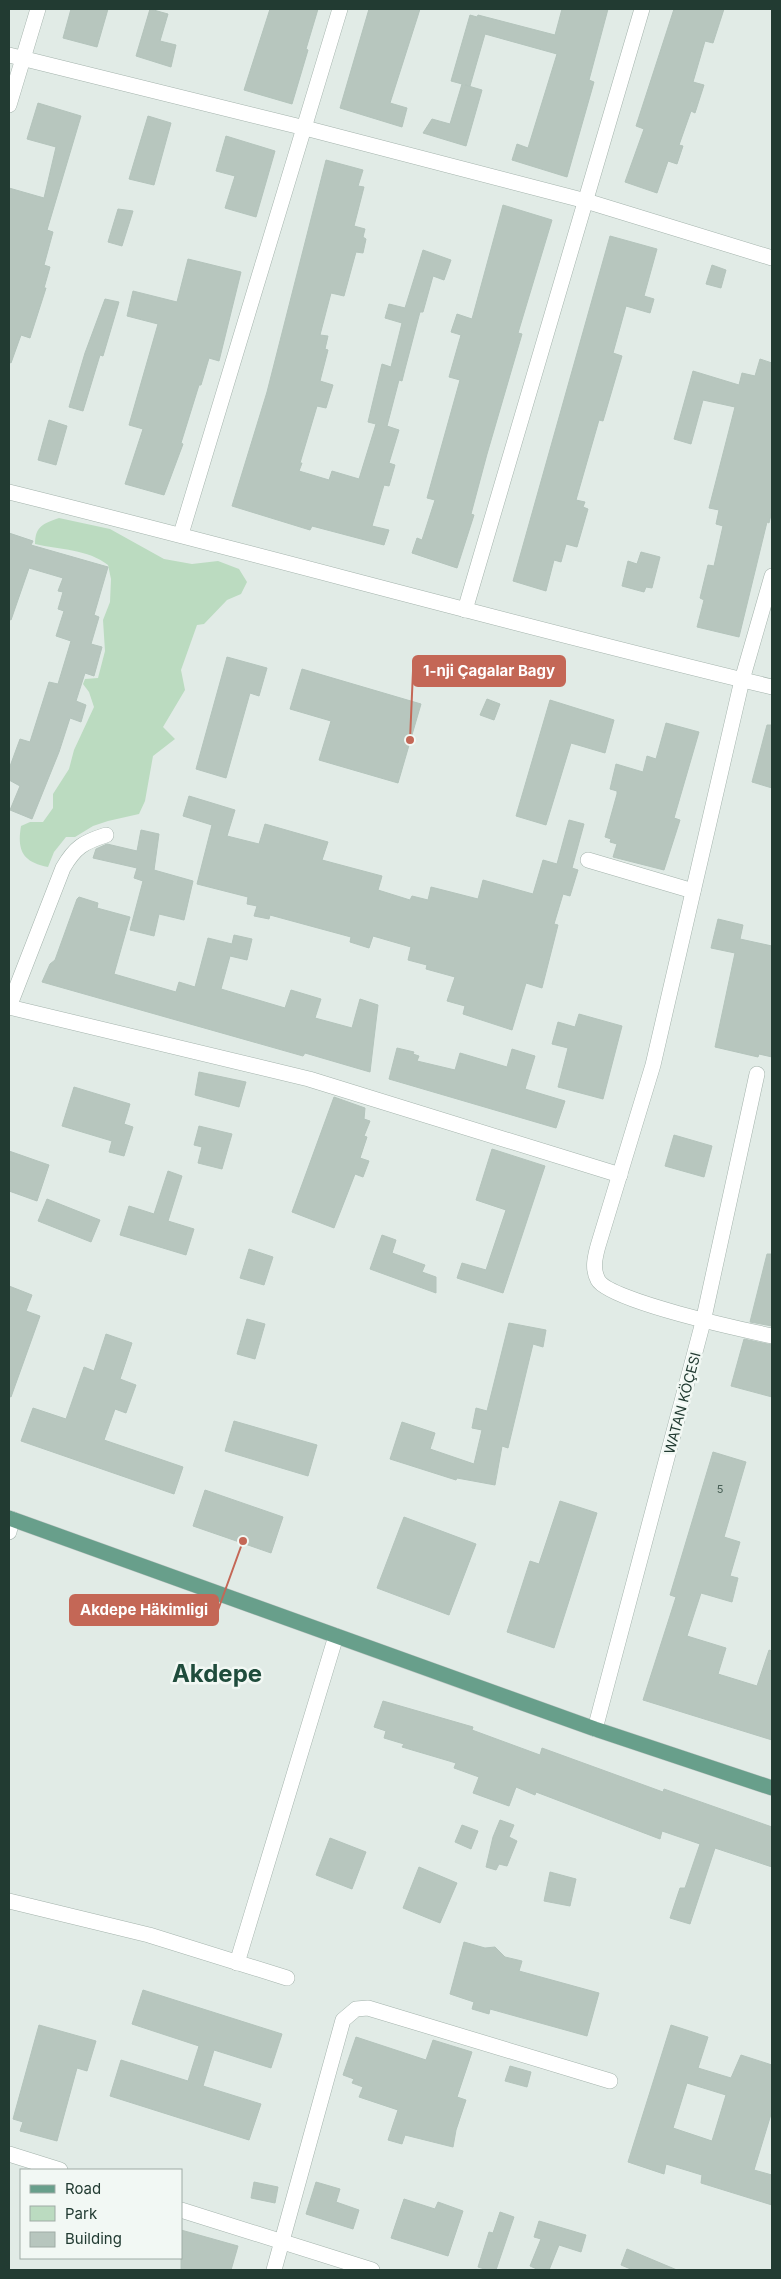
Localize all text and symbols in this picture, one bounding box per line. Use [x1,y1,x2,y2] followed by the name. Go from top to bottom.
[413,656,565,686] callout: 1-nji Çagalar Bagy
[423,661,555,680] text: 1-nji Çagalar Bagy
[660,1350,704,1456] street label: WATAN KÖÇESI
[717,1482,724,1496] house number: 5
[70,1595,218,1625] callout: Akdepe Häkimligi
[80,1600,208,1619] text: Akdepe Häkimligi
[172,1659,262,1688] district label: Akdepe
[20,2169,182,2259] legend
[65,2179,101,2198] text: Road
[65,2204,98,2223] text: Park
[65,2229,122,2248] text: Building

